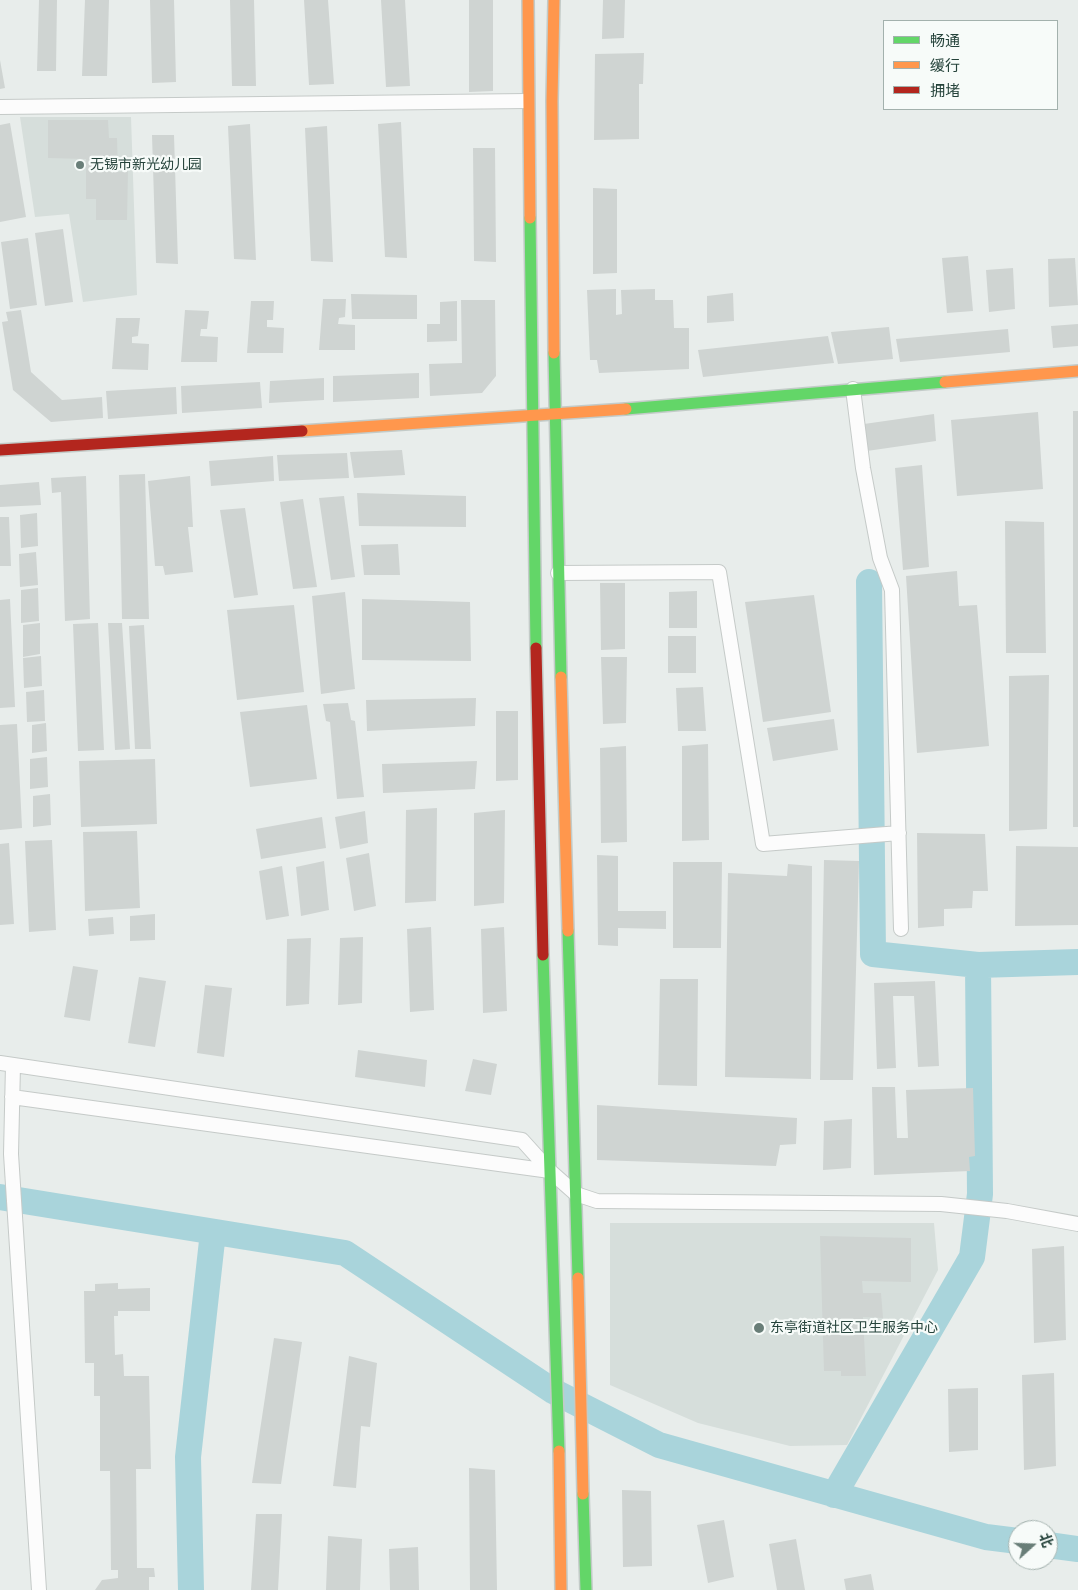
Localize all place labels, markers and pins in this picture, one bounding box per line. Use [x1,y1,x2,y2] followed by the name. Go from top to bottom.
[90,157,202,173] place label: 无锡市新光幼儿园
[74,159,86,171] marker: 无锡市新光幼儿园
[770,1320,938,1336] place label: 东亭街道社区卫生服务中心
[752,1321,766,1335] marker: 东亭街道社区卫生服务中心

